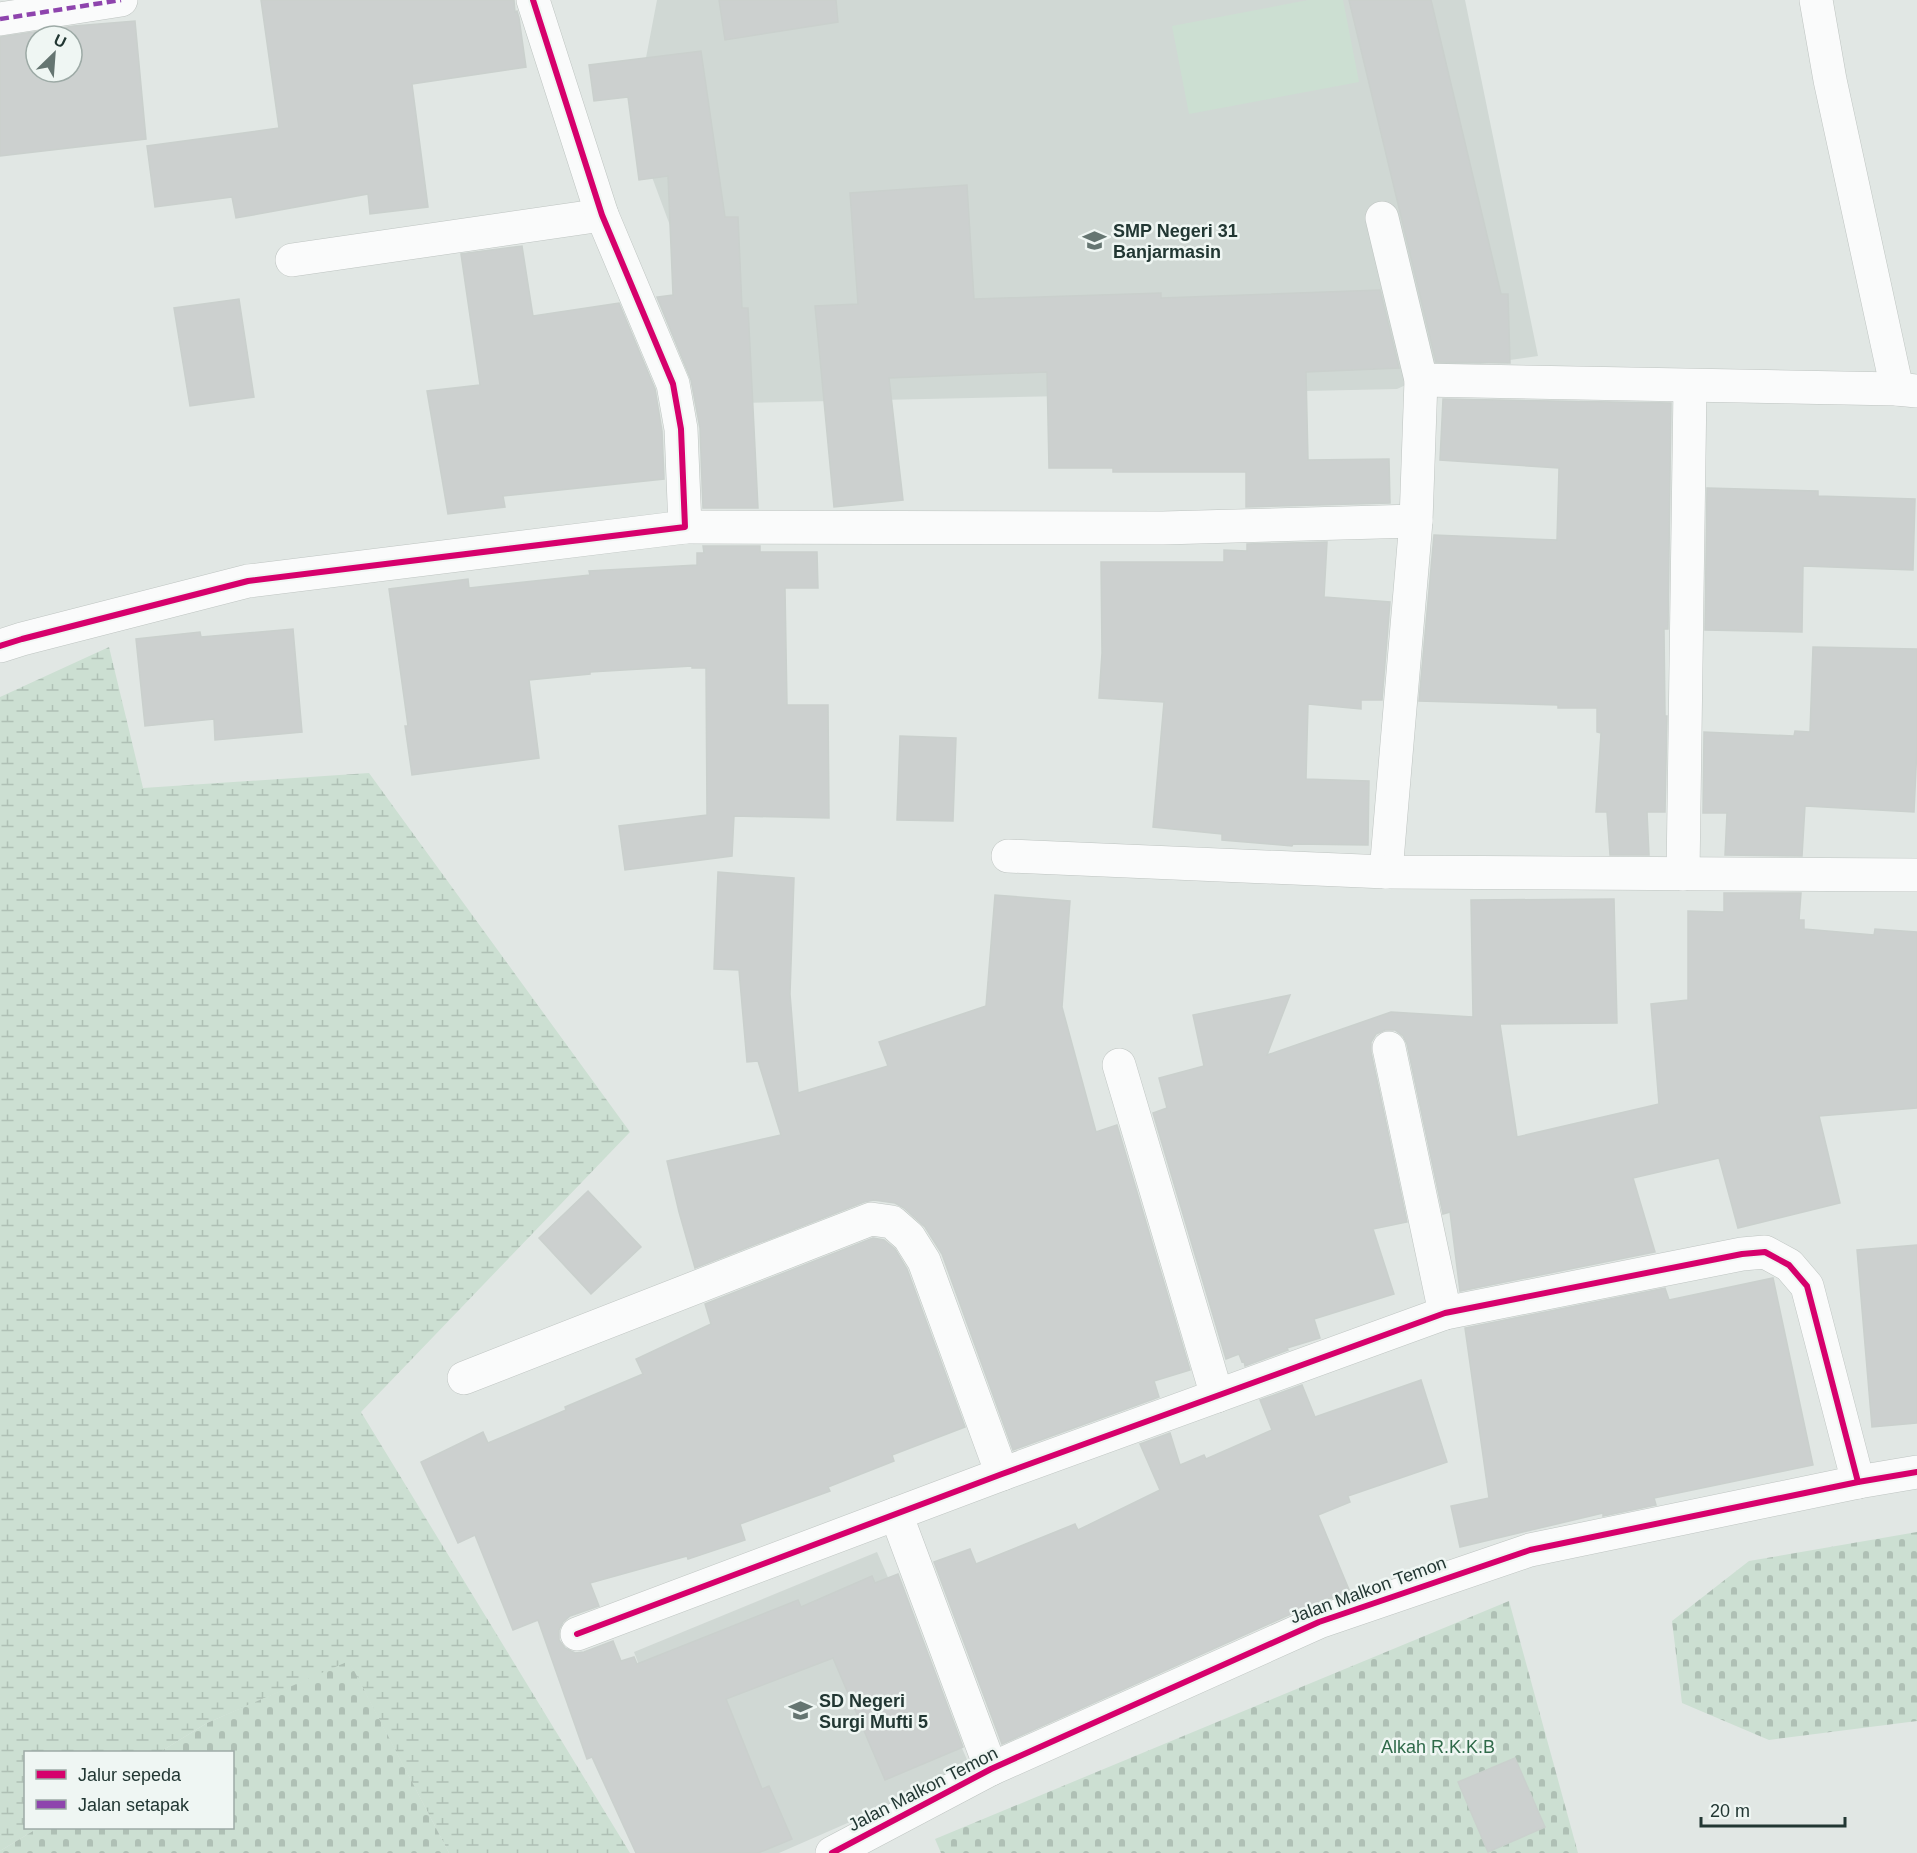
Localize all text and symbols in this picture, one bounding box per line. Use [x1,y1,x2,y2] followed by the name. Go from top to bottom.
[24,24,84,84] north arrow
[51,31,69,51] text: U
[1113,221,1238,262] place label: SMP Negeri 31 Banjarmasin
[1082,228,1108,254] school or university icon: SMP Negeri 31 Banjarmasin
[1287,1552,1449,1628] street label: Jalan Malkon Temon
[819,1691,928,1732] place label: SD Negeri Surgi Mufti 5
[788,1698,814,1724] school or university icon: SD Negeri Surgi Mufti 5
[1381,1737,1495,1757] park label: Alkah R.K.K.B
[845,1743,1001,1835] street label: Jalan Malkon Temon
[24,1751,234,1829] legend
[78,1765,182,1785] text: Jalur sepeda
[1701,1790,1845,1828] scale bar
[78,1795,190,1815] text: Jalan setapak
[1710,1801,1750,1821] text: 20 m

